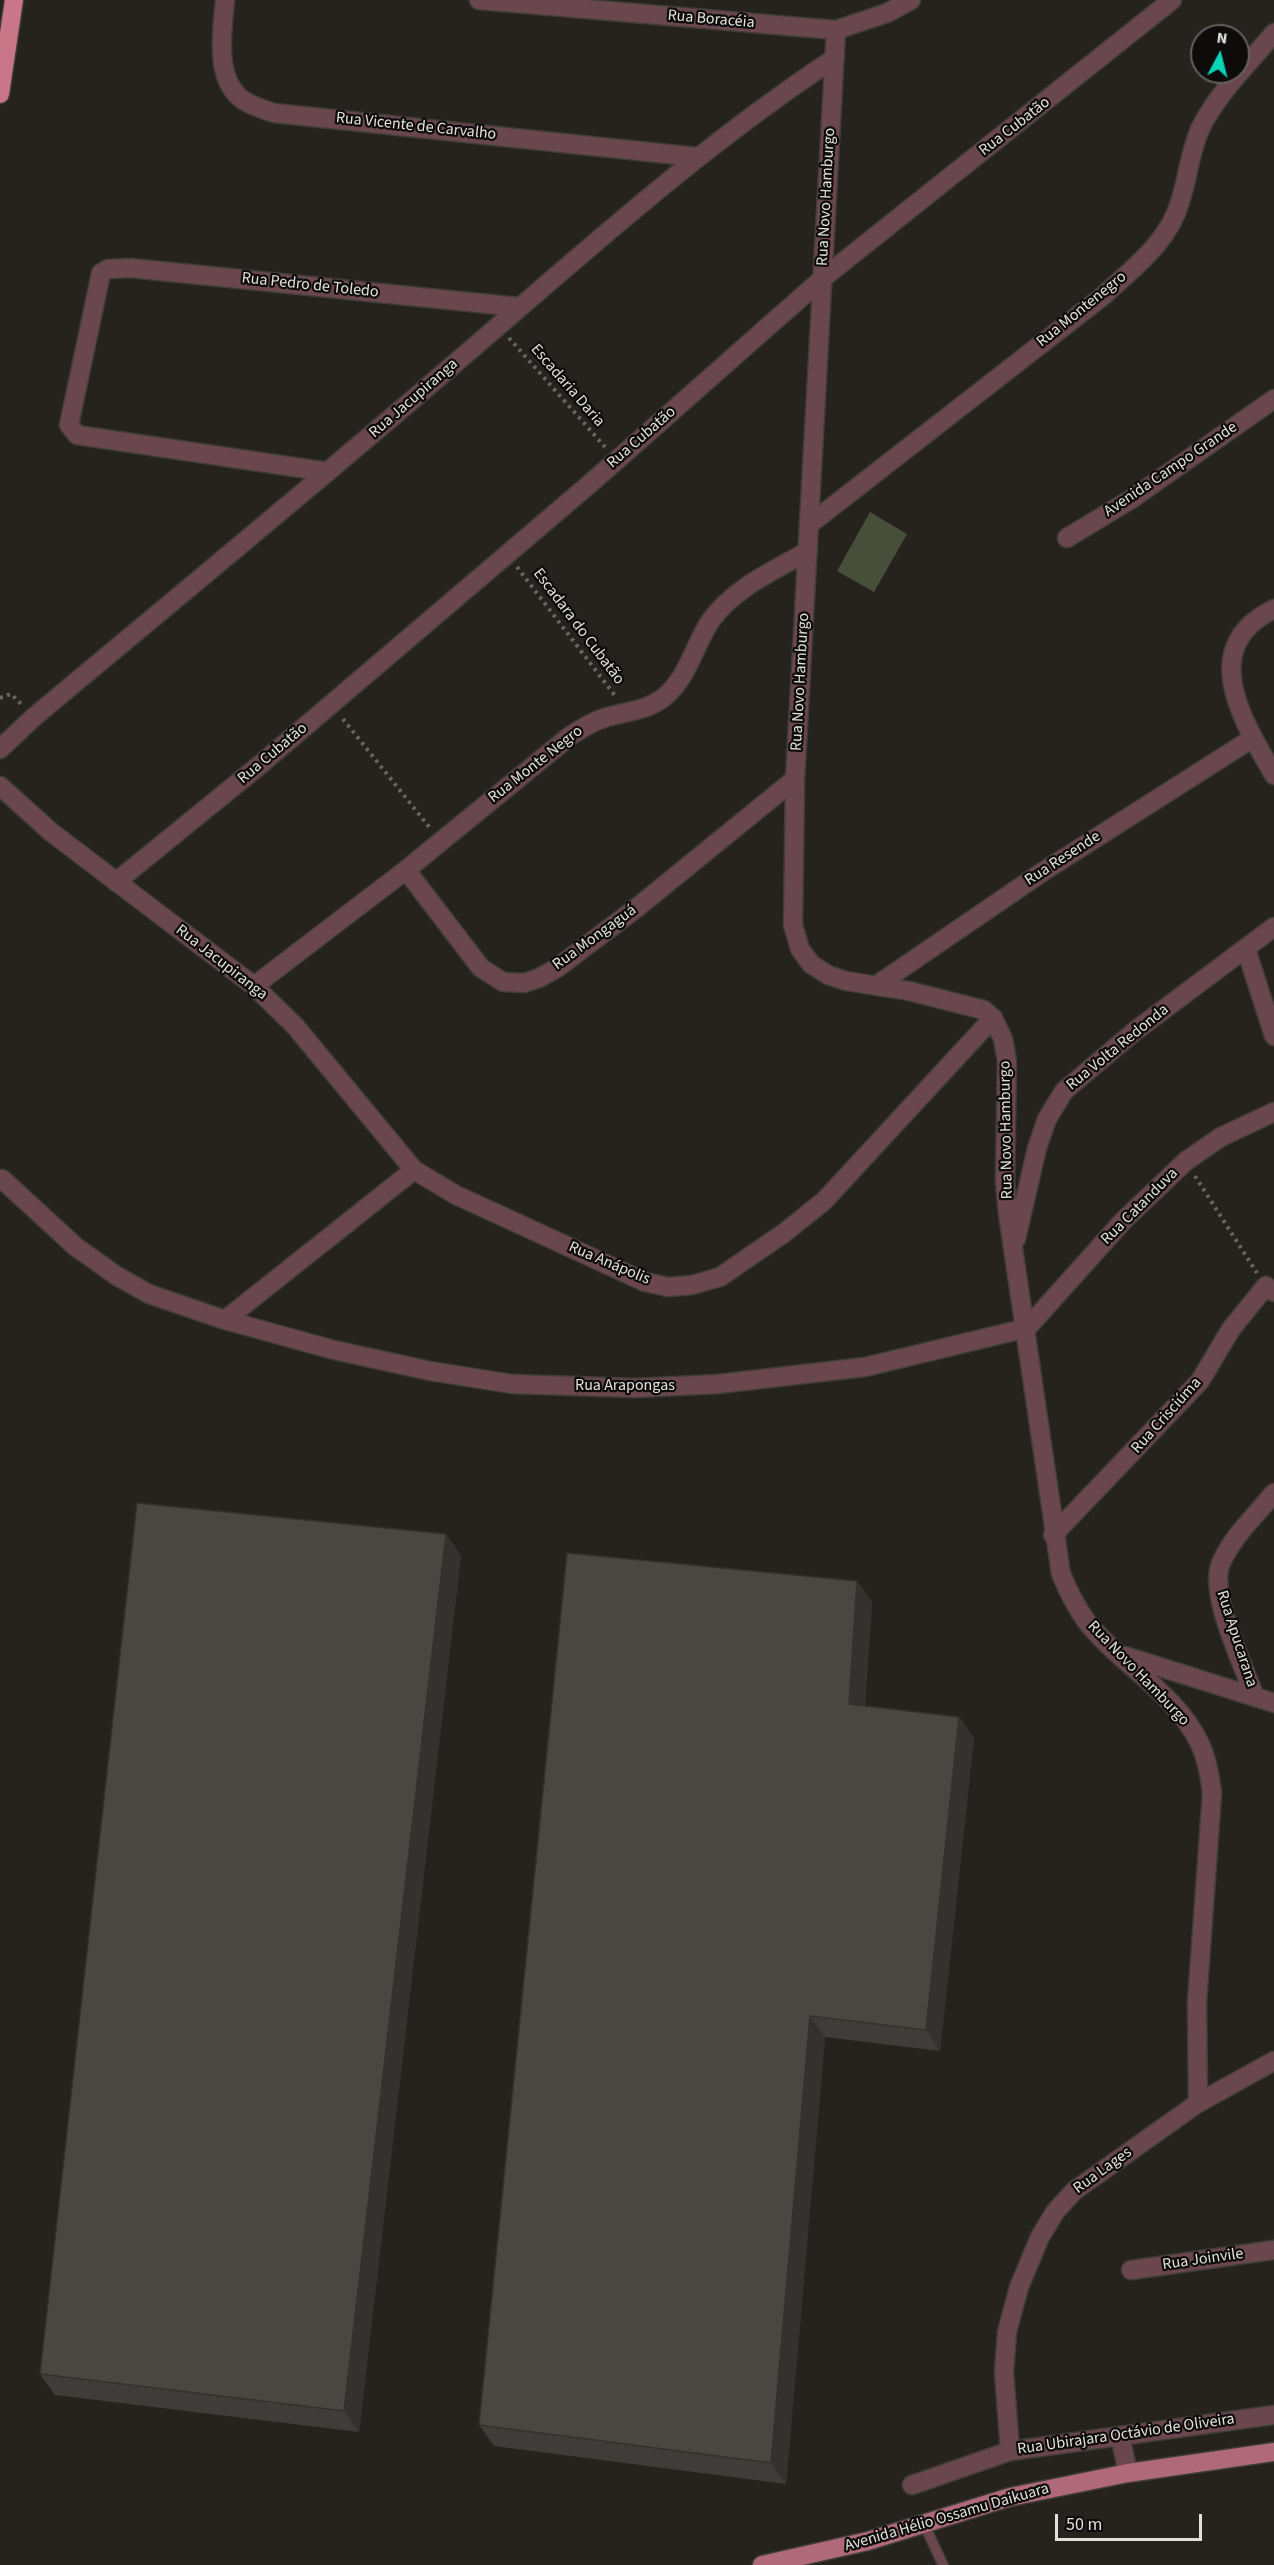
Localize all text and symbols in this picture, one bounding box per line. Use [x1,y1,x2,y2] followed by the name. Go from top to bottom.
[667,7,755,33] street label: Rua Boracéia
[1190,24,1250,84] north arrow
[1215,27,1229,50] text: N
[976,93,1054,161] street label: Rua Cubatão
[335,109,497,145] street label: Rua Vicente de Carvalho
[814,127,840,267] street label: Rua Novo Hamburgo
[1033,268,1131,352] street label: Rua Montenegro
[241,269,379,303] street label: Rua Pedro de Toledo
[526,341,608,431] street label: Escadaria Daria
[366,355,462,443] street label: Rua Jacupiranga
[604,403,680,473] street label: Rua Cubatão
[1101,418,1241,522] street label: Avenida Campo Grande
[528,565,628,689] street label: Escadara do Cubatão
[788,612,814,752] street label: Rua Novo Hamburgo
[234,719,312,789] street label: Rua Cubatão
[485,722,587,808] street label: Rua Monte Negro
[1022,827,1104,891] street label: Rua Resende
[549,901,641,975] street label: Rua Mongaguá
[171,921,271,1005] street label: Rua Jacupiranga
[1063,1001,1173,1095] street label: Rua Volta Redonda
[996,1061,1018,1199] street label: Rua Novo Hamburgo
[1098,1165,1182,1249] street label: Rua Catanduva
[565,1238,653,1290] street label: Rua Anápolis
[1128,1374,1206,1458] street label: Rua Crisciúma
[575,1376,675,1396] street label: Rua Arapongas
[1211,1588,1261,1690] street label: Rua Apucarana
[1083,1618,1193,1730] street label: Rua Novo Hamburgo
[1070,2143,1136,2199] street label: Rua Lages
[1161,2245,1245,2275] street label: Rua Joinvile
[1016,2410,1236,2460] street label: Rua Ubirajara Octávio de Oliveira
[843,2480,1051,2556] street label: Avenida Hélio Ossamu Daikuara
[1058,2502,1205,2540] scale bar
[1066,2512,1102,2537] text: 50 m

